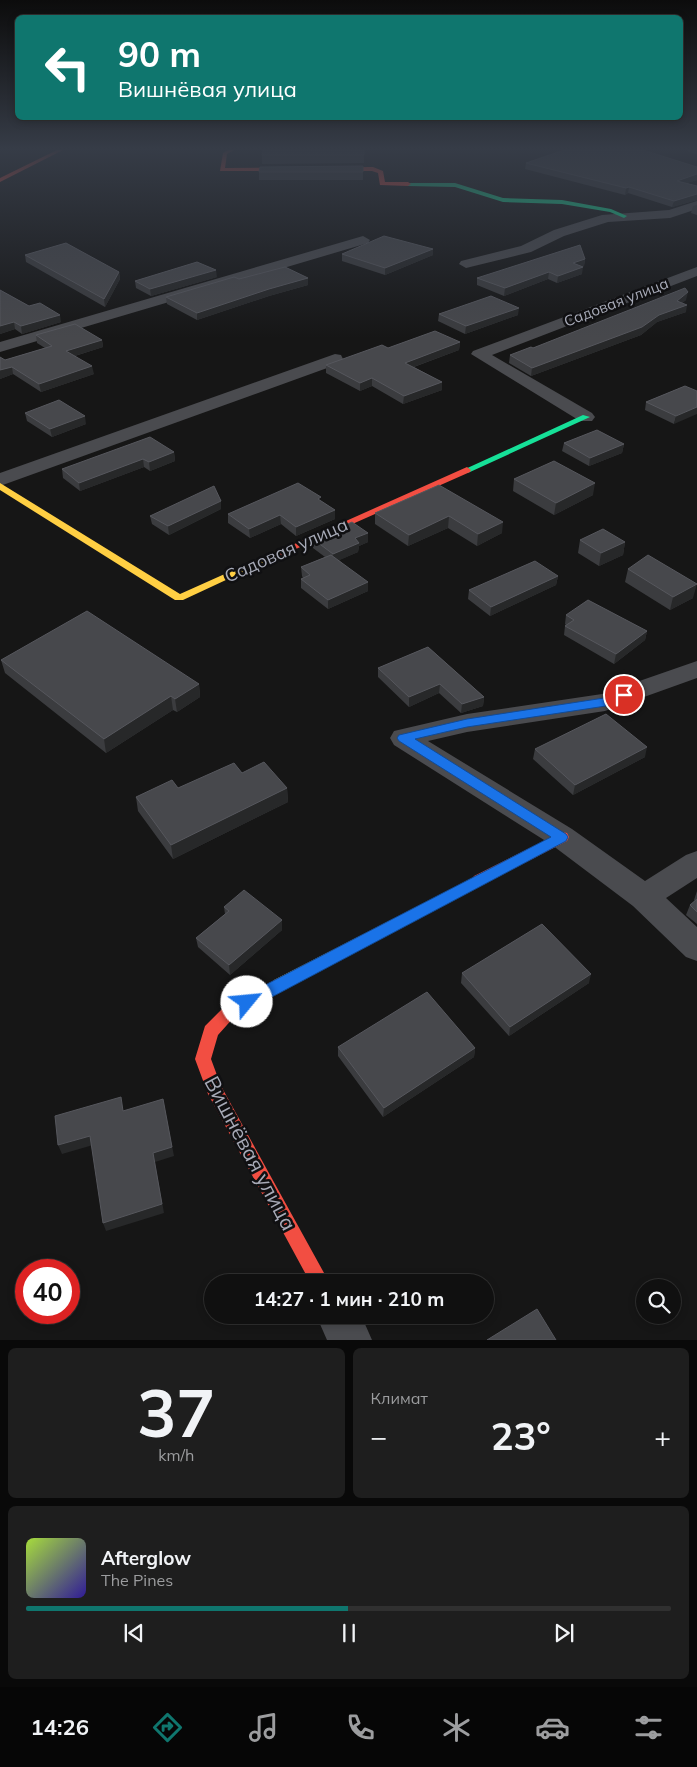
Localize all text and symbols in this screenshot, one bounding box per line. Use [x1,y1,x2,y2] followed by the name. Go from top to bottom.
[118,32,201,76] text: 90 m
[35,35,100,100] icon: left
[118,75,297,103] text: Вишнёвая улица
[561,273,671,331] street label: Садовая улица
[221,513,351,587] street label: Садовая улица
[603,674,645,716] pin
[610,681,638,709] icon: arrive
[220,975,272,1027] position arrow
[199,1071,303,1235] street label: Вишнёвая улица
[15,1259,80,1324] speed limit sign: 40
[636,1279,681,1324] map controls
[636,1279,681,1324] button: search
[254,1287,444,1311] text: 14:27 · 1 мин · 210 m
[137,1372,215,1453] text: 37
[371,1388,428,1408] text: Климат
[491,1412,551,1460] text: 23°
[371,1419,387,1454] text: −
[654,1419,671,1454] text: +
[158,1445,194,1465] text: km/h
[101,1546,191,1570] text: Afterglow
[101,1570,173,1590] text: The Pines
[120,1619,148,1647] icon: previous
[335,1619,363,1647] icon: pause
[550,1619,578,1647] icon: next
[150,1710,185,1745] icon: directions
[246,1710,281,1745] icon: music
[343,1710,378,1745] icon: phone
[439,1710,474,1745] icon: climate
[535,1710,570,1745] icon: car
[631,1710,666,1745] icon: filters
[31,1713,89,1741] text: 14:26

